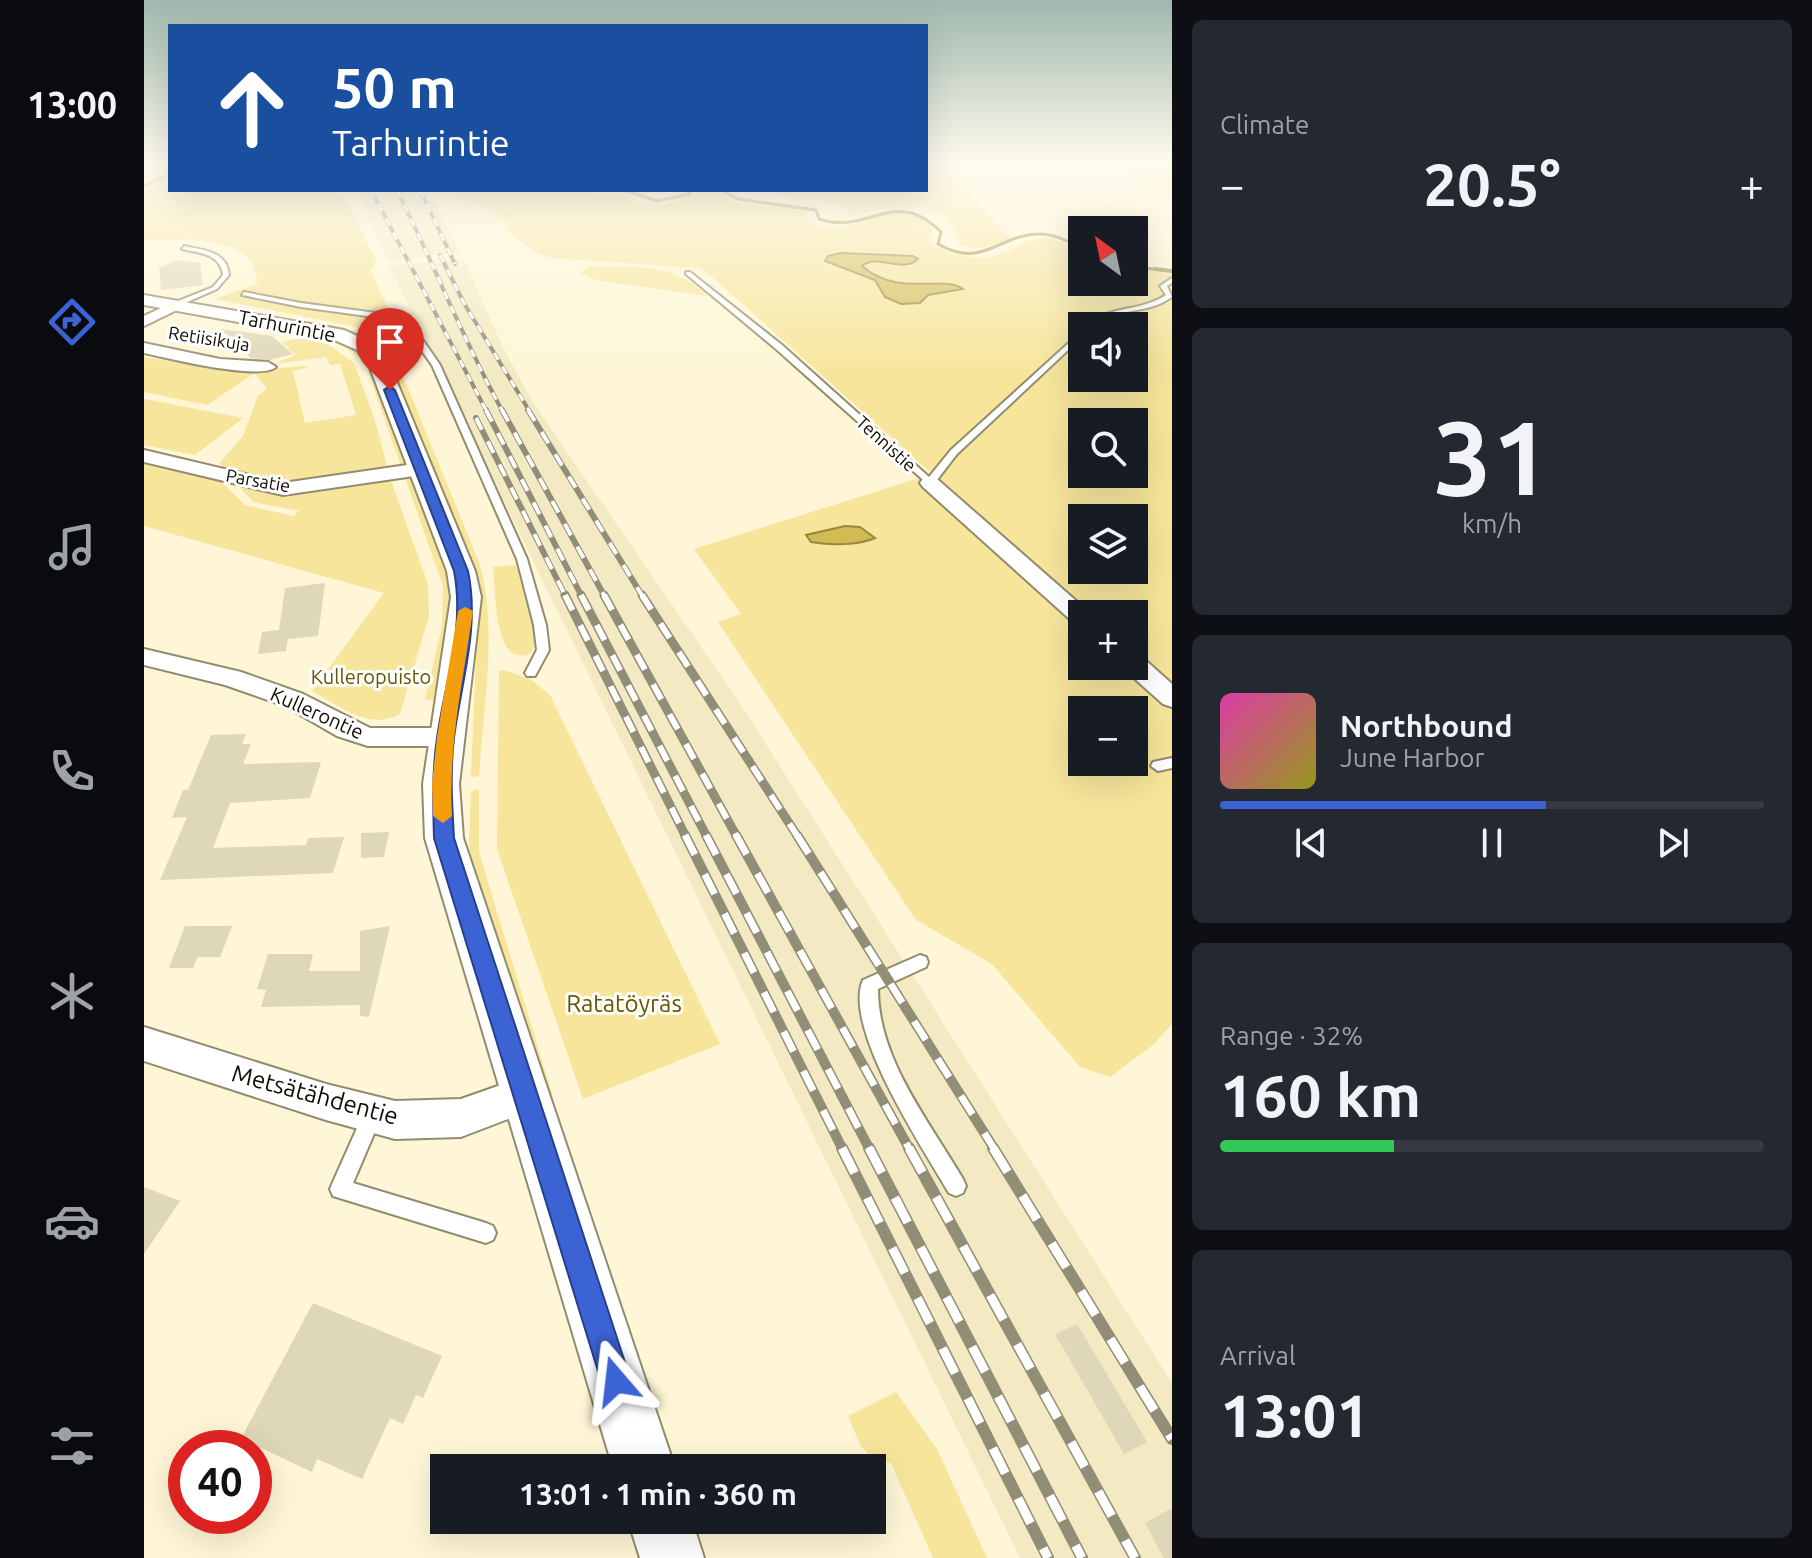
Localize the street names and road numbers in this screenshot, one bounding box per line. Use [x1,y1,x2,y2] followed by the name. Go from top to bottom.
[236,305,338,346] street label: Tarhurintie
[167,322,251,354] street label: Retiisikuja
[853,411,921,475] street label: Tennistie
[224,465,292,496] street label: Parsatie
[267,682,367,743] street label: Kullerontie
[229,1059,401,1130] street label: Metsätähdentie

